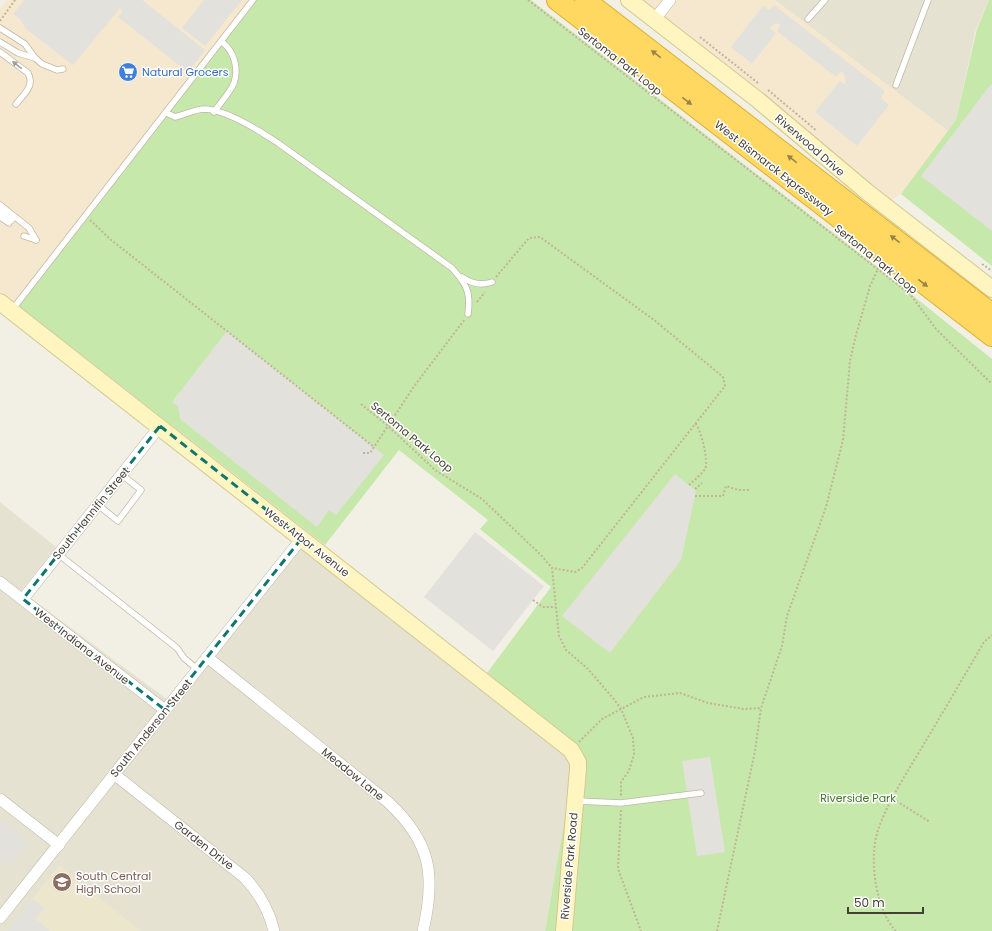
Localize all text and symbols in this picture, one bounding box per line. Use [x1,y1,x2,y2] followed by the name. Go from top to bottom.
[575,23,665,99] street label: Sertoma Park Loop
[650,50,661,59] one-way arrow
[12,61,23,69] one-way arrow
[117,61,139,83] supermarket icon: Natural Grocers
[142,64,229,80] place label: Natural Grocers
[682,97,693,105] one-way arrow
[772,110,848,180] street label: Riverwood Drive
[711,116,837,220] street label: West Bismarck Expressway
[786,155,797,164] one-way arrow
[831,220,921,298] street label: Sertoma Park Loop
[889,235,900,243] one-way arrow
[917,279,928,287] one-way arrow
[367,398,457,476] street label: Sertoma Park Loop
[49,463,133,563] street label: South Hannifin Street
[261,504,353,581] street label: West Arbor Avenue
[31,604,133,688] street label: West Indiana Avenue
[106,675,196,781] street label: South Anderson Street
[318,744,388,804] street label: Meadow Lane
[820,790,896,806] park label: Riverside Park
[556,812,582,920] street label: Riverside Park Road
[171,817,237,874] street label: Garden Drive
[76,868,151,897] place label: South Central High School
[51,871,73,893] school or university icon: South Central High School
[848,889,923,915] scale bar
[854,894,885,911] text: 50 m

